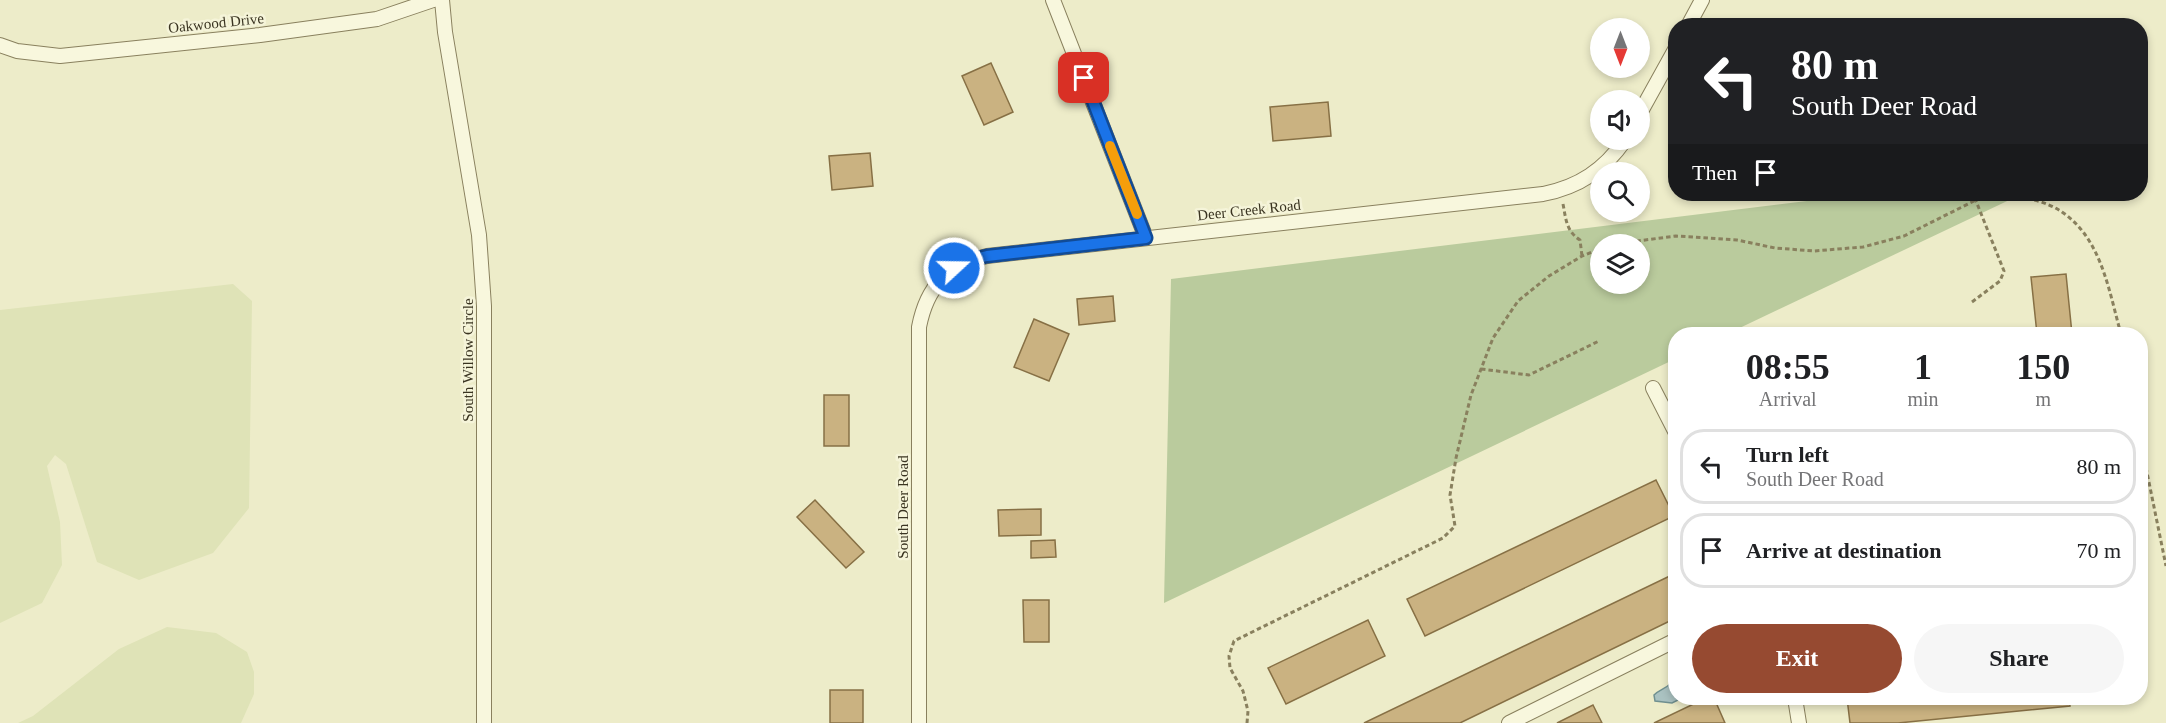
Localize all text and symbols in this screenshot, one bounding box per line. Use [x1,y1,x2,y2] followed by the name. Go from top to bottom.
[167,10,265,36] street label: Oakwood Drive
[1590,18,1650,78] north arrow
[1590,18,1650,294] map controls
[1692,42,1770,120] icon: left
[1791,42,1879,88] text: 80 m
[1058,52,1109,103] pin
[1067,61,1100,94] icon: arrive
[1590,90,1650,150] button: sound
[1791,91,1977,121] text: South Deer Road
[1749,156,1782,189] icon: arrive
[1692,160,1737,185] text: Then
[1590,162,1650,222] button: search
[1196,197,1302,223] street label: Deer Creek Road
[1590,234,1650,294] button: layers
[922,236,986,300] position arrow
[460,298,476,422] street label: South Willow Circle
[1746,347,1830,387] text: 08:55
[1914,347,1932,387] text: 1
[2016,347,2070,387] text: 150
[1759,388,1817,410] text: Arrival
[1907,388,1939,410] text: min
[2036,388,2051,410] text: m
[1746,442,1829,467] text: Turn left
[1695,450,1728,483] icon: left
[2076,454,2121,479] text: 80 m
[895,455,911,559] street label: South Deer Road
[1746,468,1884,490] text: South Deer Road
[1695,534,1728,567] icon: arrive
[1746,538,1942,563] text: Arrive at destination
[2076,538,2121,563] text: 70 m
[1692,624,1902,693] button: Exit
[1914,624,2124,693] button: Share

